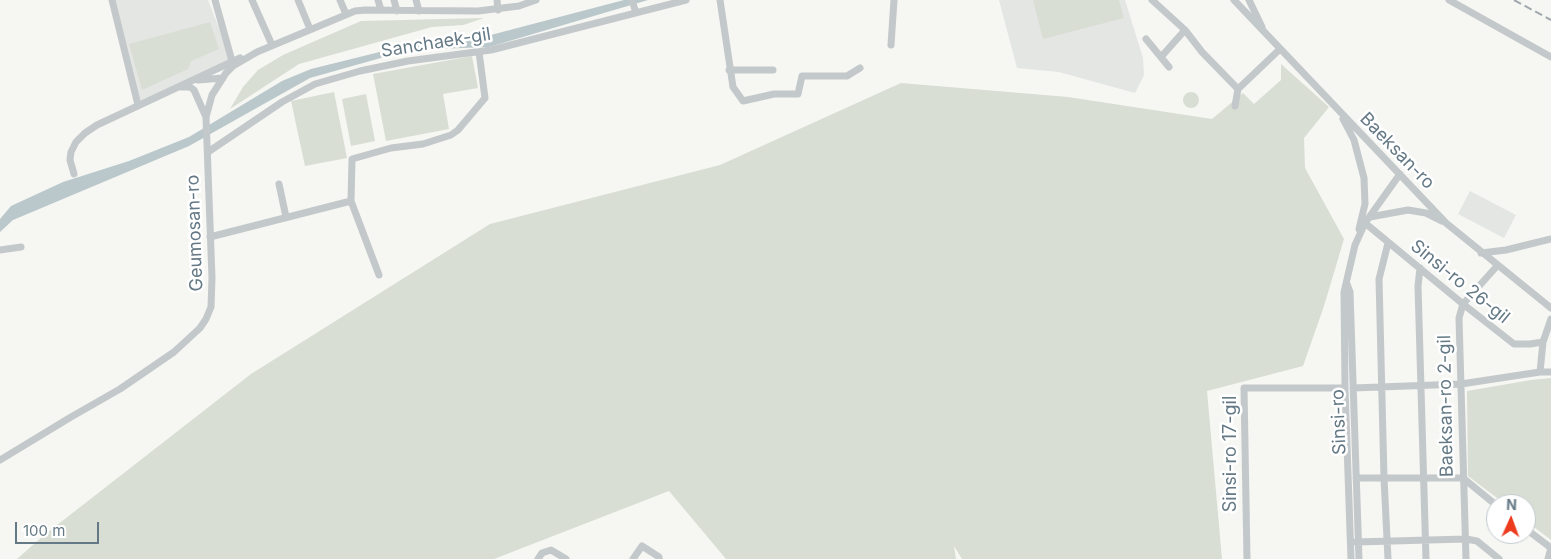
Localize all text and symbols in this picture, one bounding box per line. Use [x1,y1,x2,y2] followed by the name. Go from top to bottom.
[380,24,492,62] street label: Sanchaek-gil
[1355,108,1439,194] street label: Baeksan-ro
[182,174,208,292] street label: Geumosan-ro
[1406,235,1514,329] street label: Sinsi-ro 26-gil
[1434,335,1458,477] street label: Baeksan-ro 2-gil
[1327,389,1351,455] street label: Sinsi-ro
[1220,396,1242,512] street label: Sinsi-ro 17-gil
[1486,494,1536,544] north arrow
[1506,496,1517,513] text: N
[18,512,101,544] scale bar
[23,521,65,540] text: 100 m

